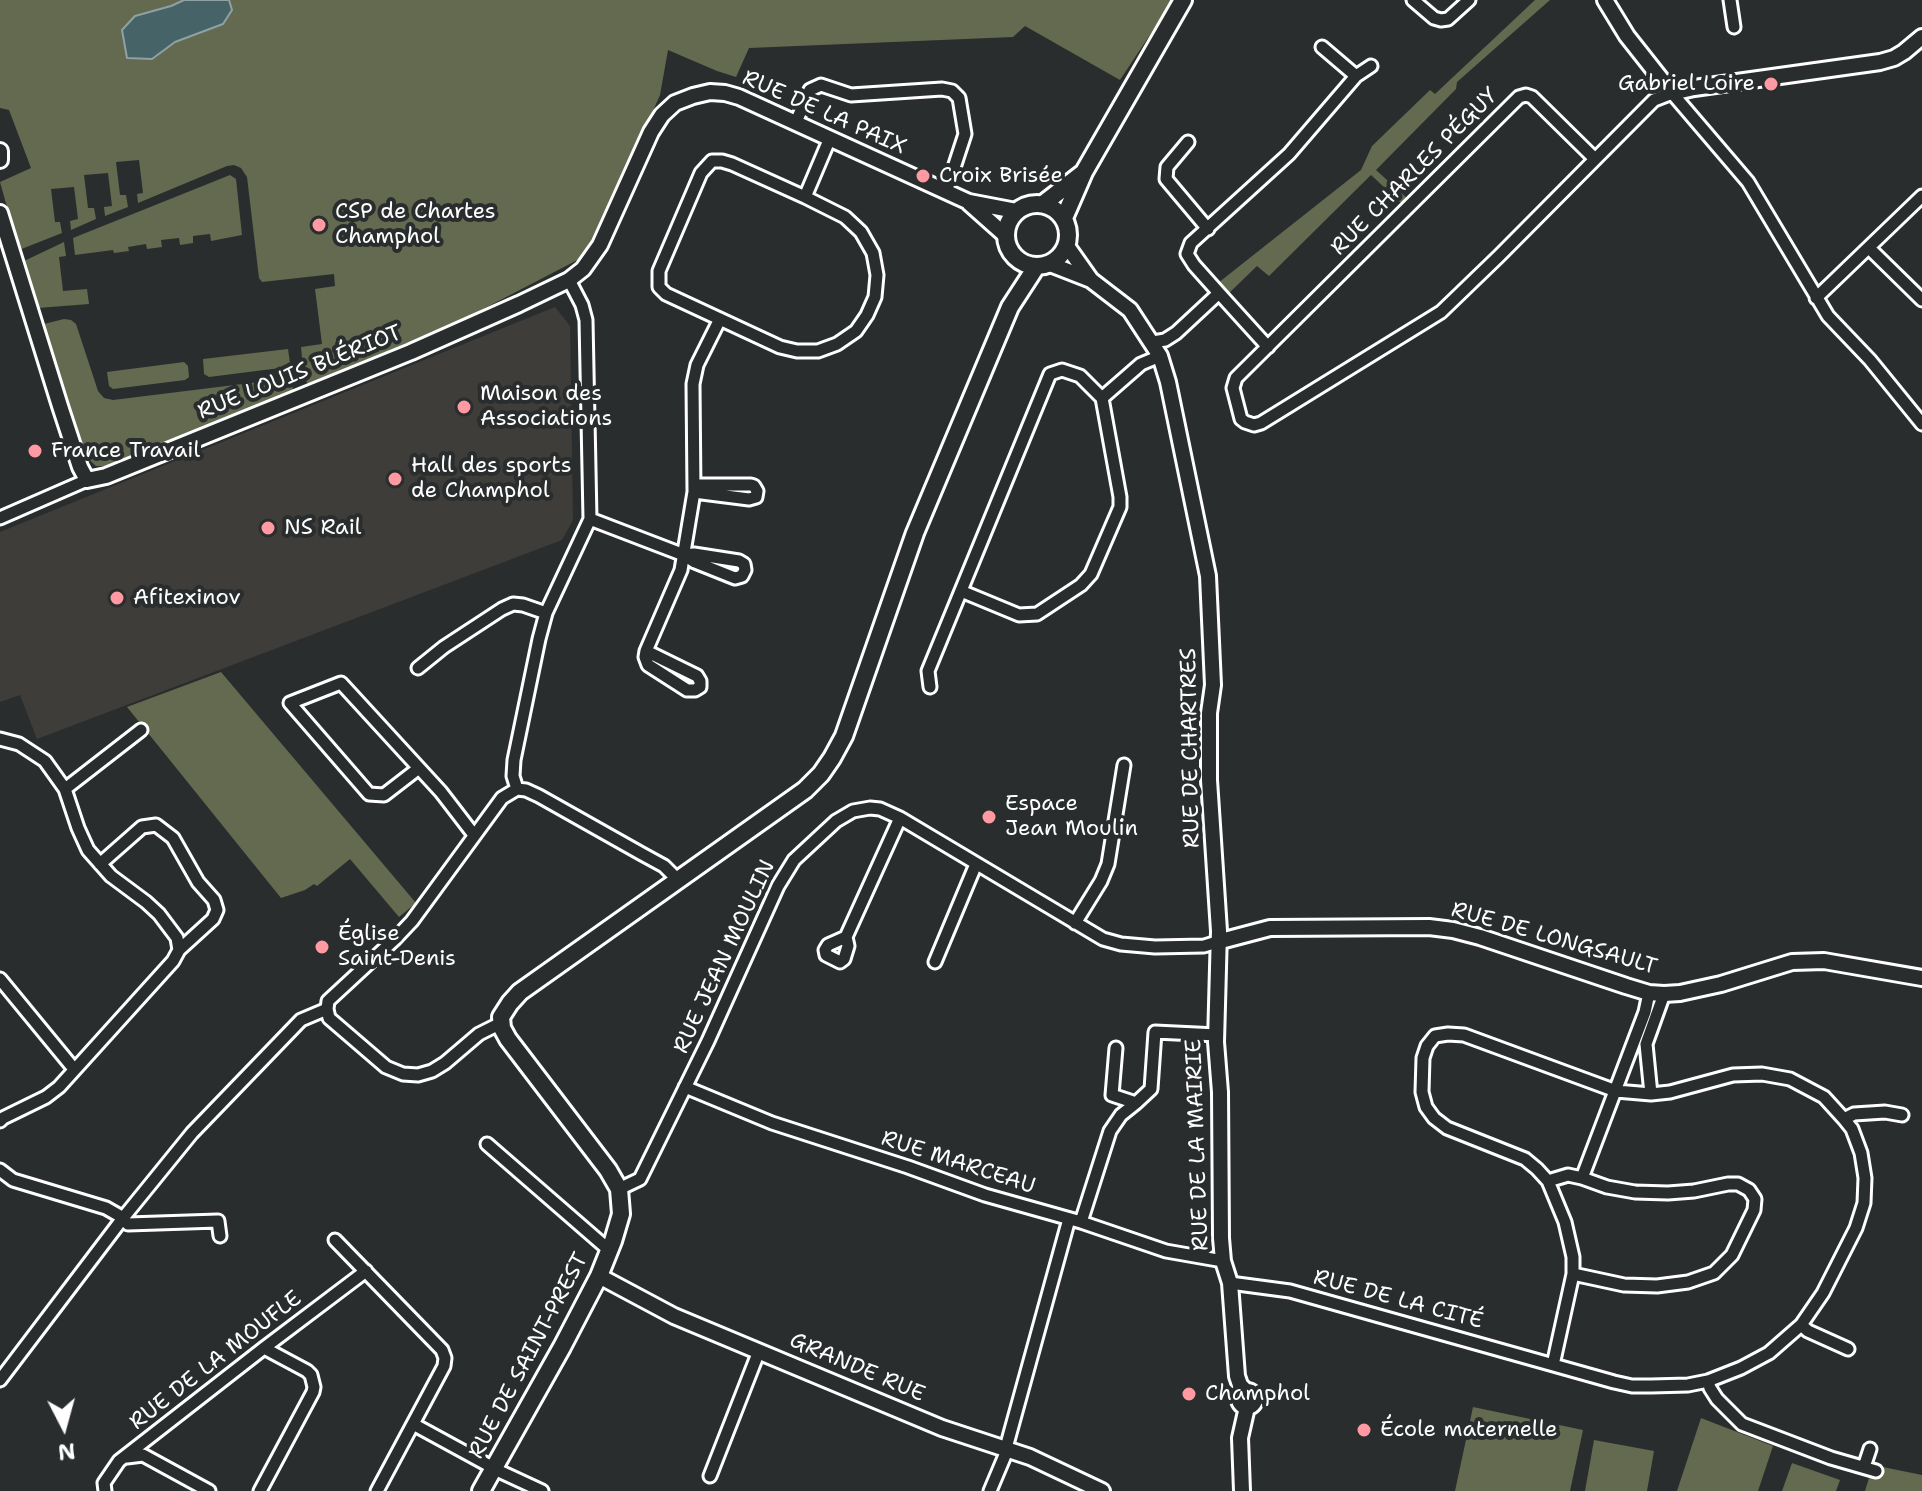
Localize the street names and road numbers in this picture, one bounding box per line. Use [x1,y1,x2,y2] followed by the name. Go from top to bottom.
[738,65,910,161] street label: RUE DE LA PAIX
[1326,83,1504,261] street label: RUE CHARLES PÉGUY
[194,320,406,426] street label: RUE LOUIS BLÉRIOT
[1176,648,1206,848] street label: RUE DE CHARTRES
[669,856,781,1058] street label: RUE JEAN MOULIN
[1448,897,1660,981] street label: RUE DE LONGSAULT
[1181,1039,1215,1251] street label: RUE DE LA MAIRIE
[878,1126,1038,1200] street label: RUE MARCEAU
[464,1249,594,1463] street label: RUE DE SAINT-PREST
[1310,1265,1486,1335] street label: RUE DE LA CITÉ
[125,1286,307,1436] street label: RUE DE LA MOUFLE
[785,1328,929,1408] street label: GRANDE RUE

